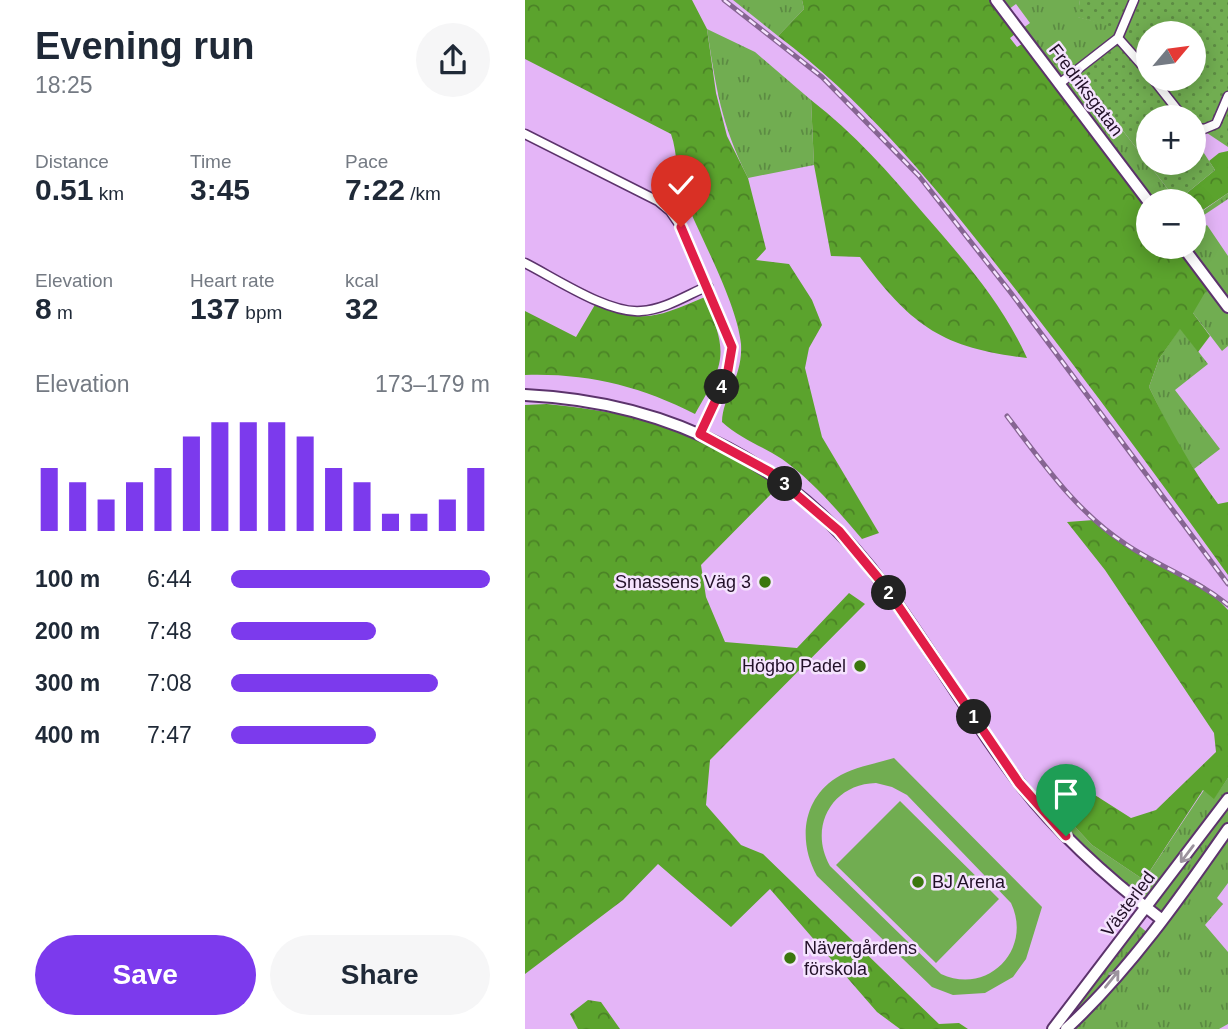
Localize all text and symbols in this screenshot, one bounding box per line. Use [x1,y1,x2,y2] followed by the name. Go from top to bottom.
[1136,21,1206,91] north arrow
[1136,21,1206,259] map controls
[416,23,490,97] button: share
[35,25,255,67] text: Evening run
[1045,40,1127,140] street label: Fredriksgatan
[35,72,93,98] text: 18:25
[1136,105,1206,175] button: +
[35,151,109,172] text: Distance
[190,151,232,172] text: Time
[345,151,388,172] text: Pace
[651,155,711,227] pin
[662,166,700,204] icon: check
[35,173,93,206] text: 0.51
[190,173,250,206] text: 3:45
[345,173,405,206] text: 7:22
[93,183,124,204] text: km
[405,183,441,204] text: /km
[1136,189,1206,259] button: −
[35,270,113,291] text: Elevation
[190,270,274,291] text: Heart rate
[345,270,379,291] text: kcal
[35,292,52,325] text: 8
[190,292,240,325] text: 137
[345,292,378,325] text: 32
[52,302,73,323] text: m
[240,302,282,323] text: bpm
[705,370,739,404] pin: 4
[35,371,130,397] text: Elevation
[375,371,490,397] text: 173–179 m
[716,376,727,397] text: 4
[768,466,803,502] pin: 3
[779,473,790,494] text: 3
[35,566,100,592] text: 100 m
[147,566,192,592] text: 6:44
[615,572,751,592] place label: Smassens Väg 3
[757,574,773,590] marker: Smassens Väg 3
[871,576,907,610] pin: 2
[883,582,894,603] text: 2
[35,618,100,644] text: 200 m
[147,618,192,644] text: 7:48
[742,656,846,676] place label: Högbo Padel
[852,658,868,674] marker: Högbo Padel
[35,670,100,696] text: 300 m
[147,670,192,696] text: 7:08
[957,700,991,734] pin: 1
[968,706,979,727] text: 1
[35,722,100,748] text: 400 m
[147,722,192,748] text: 7:47
[1036,764,1096,836] pin
[1047,775,1085,813] icon: arrive
[1180,844,1195,863] one-way arrow
[1097,868,1159,940] street label: Västerled
[932,872,1006,892] place label: BJ Arena
[910,874,926,890] marker: BJ Arena
[35,935,256,1015] button: Save
[270,935,490,1015] button: Share
[804,938,917,979] place label: Nävergårdens förskola
[782,950,798,966] marker: Nävergårdens förskola
[1104,971,1120,989] one-way arrow

